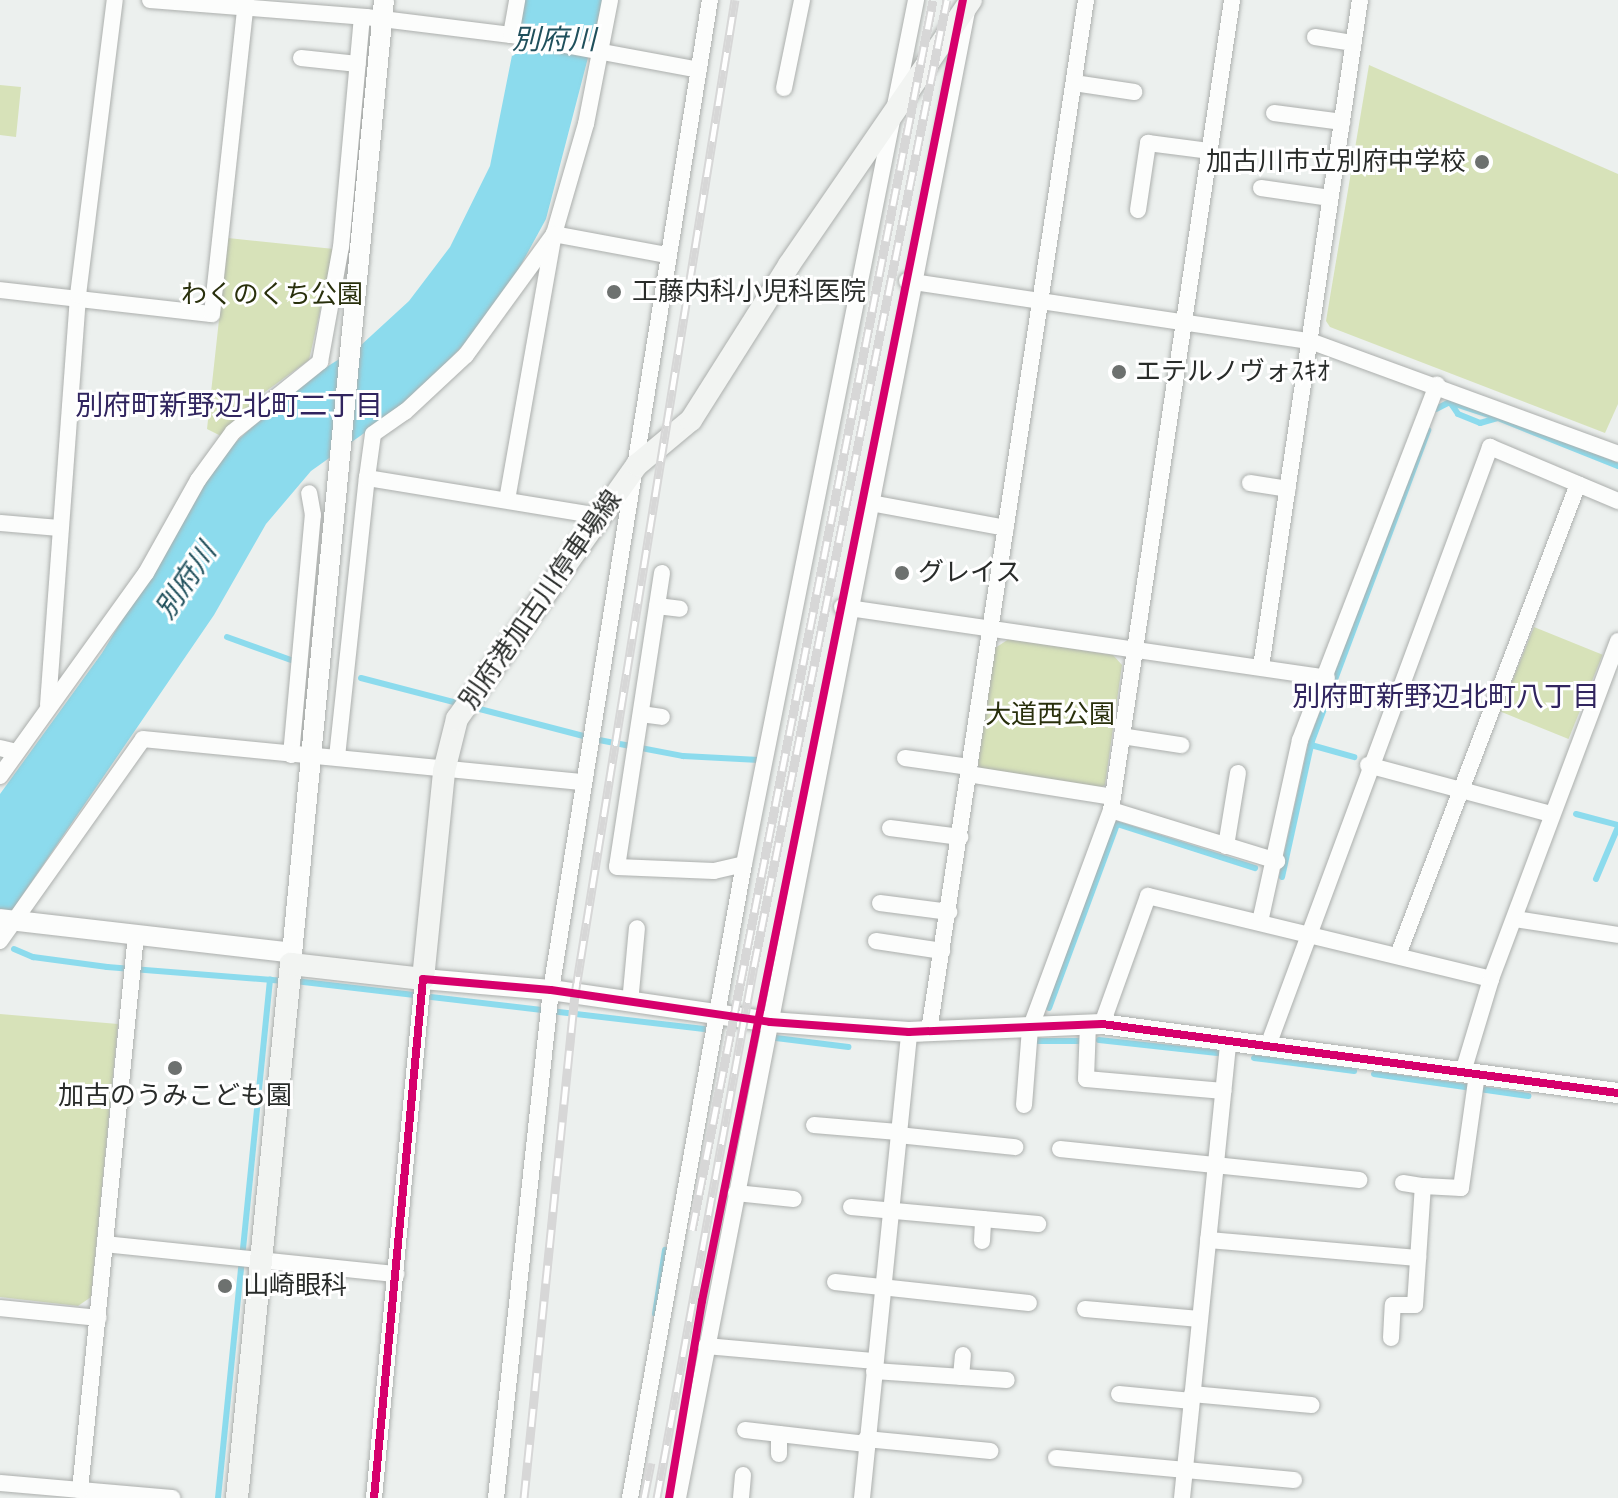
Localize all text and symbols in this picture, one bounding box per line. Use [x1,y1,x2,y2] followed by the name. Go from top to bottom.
[512,23,596,57] water label: 別府川
[1206,146,1466,178] place label: 加古川市立別府中学校
[1473,153,1491,171] marker: 加古川市立別府中学校
[632,276,866,308] place label: 工藤内科小児科医院
[181,279,363,311] park label: わくのくち公園
[603,281,625,303] marker: 工藤内科小児科医院
[1135,356,1330,388] place label: エテルノヴォｽｷｵ
[1110,363,1128,381] marker: エテルノヴォｽｷｵ
[75,389,383,423] district label: 別府町新野辺北町二丁目
[454,485,628,715] street label: 別府港加古川停車場線
[149,537,223,625] water label: 別府川
[918,557,1022,589] place label: グレイス
[893,564,911,582] marker: グレイス
[1292,680,1600,714] district label: 別府町新野辺北町八丁目
[985,699,1115,731] park label: 大道西公園
[166,1059,184,1077] marker: 加古のうみこども園
[58,1080,292,1112] place label: 加古のうみこども園
[243,1270,347,1302] place label: 山崎眼科
[214,1275,236,1297] marker: 山崎眼科

